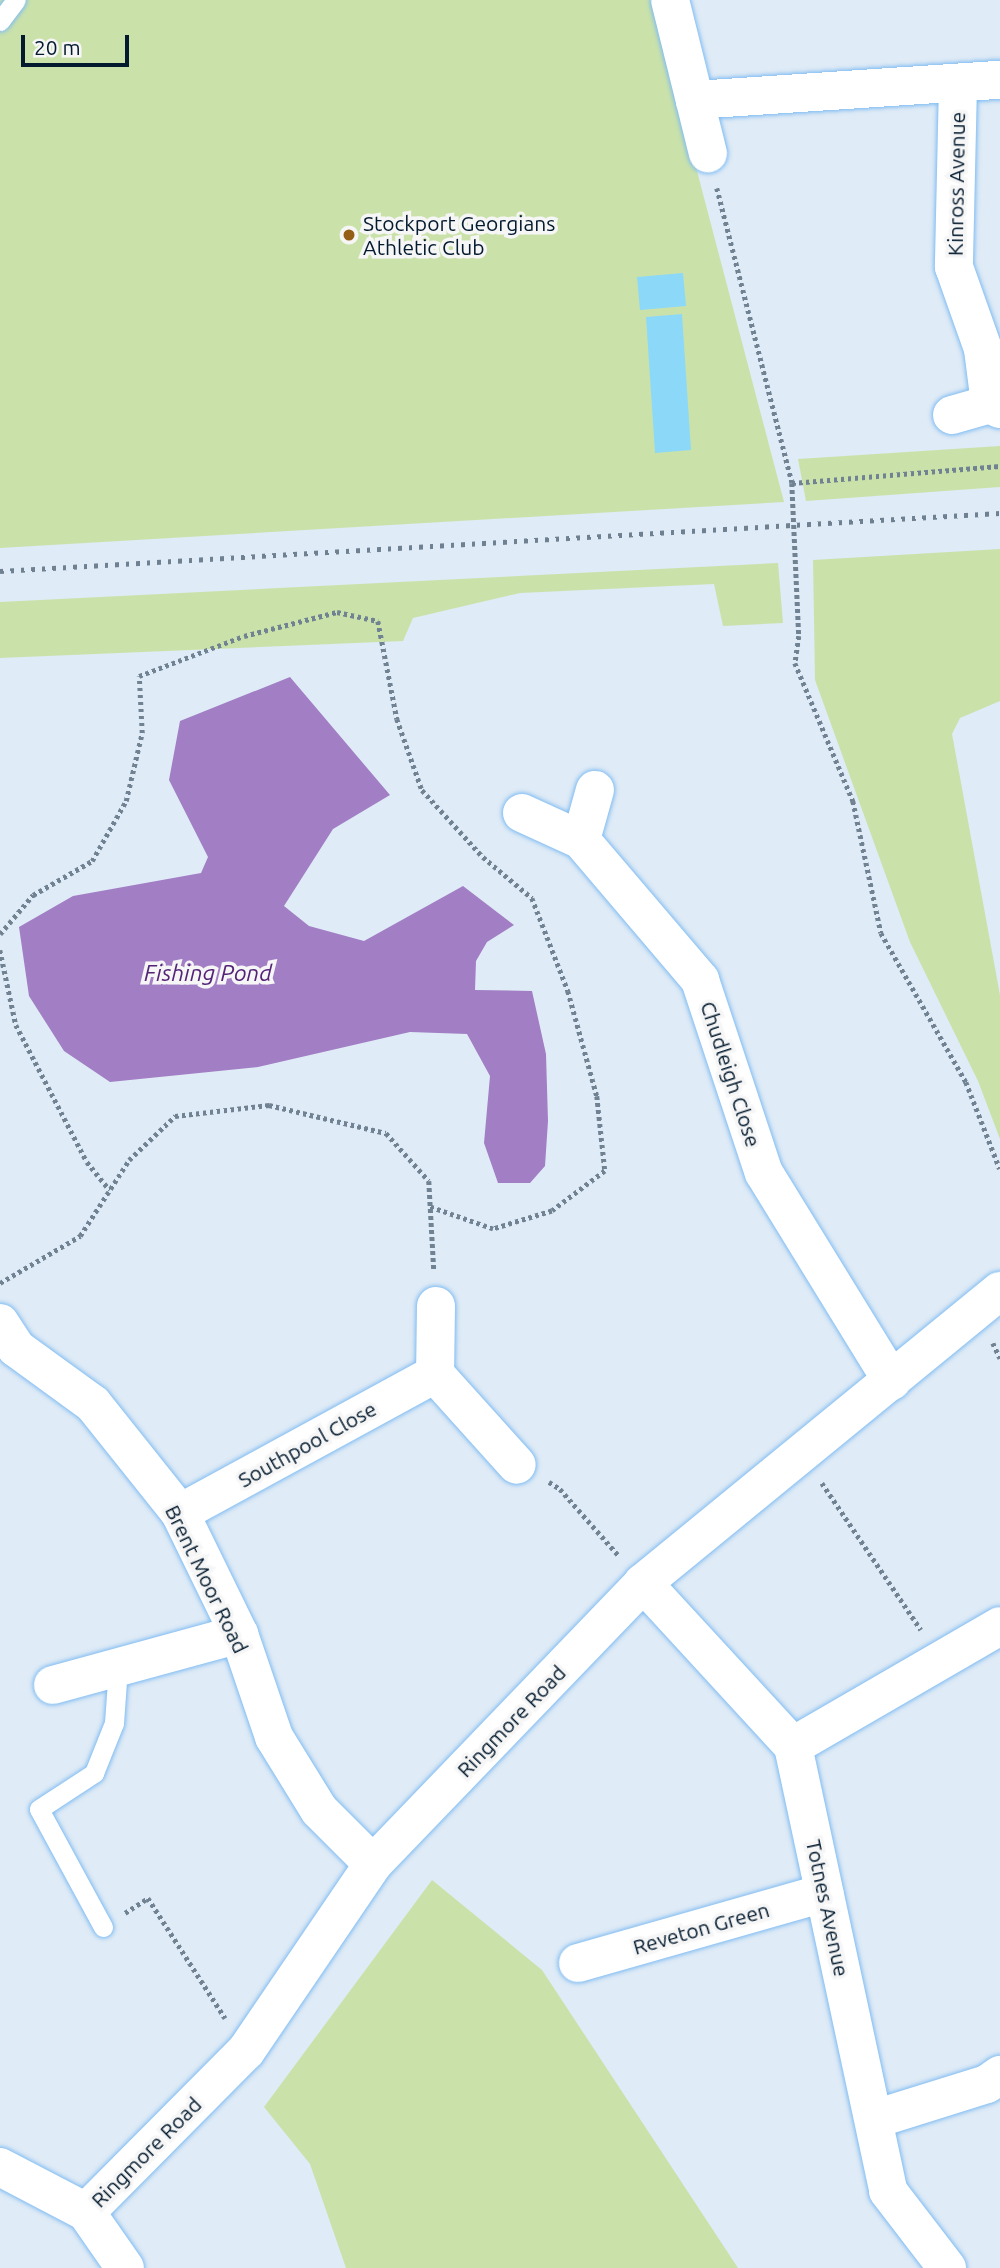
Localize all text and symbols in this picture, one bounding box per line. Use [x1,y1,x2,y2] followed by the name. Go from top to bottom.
[24,21,133,65] scale bar
[34,35,81,59] text: 20 m
[942,112,970,256] street label: Kinross Avenue
[363,210,555,260] place label: Stockport Georgians Athletic Club
[341,227,357,243] marker: Stockport Georgians Athletic Club
[144,959,272,987] water label: Fishing Pond
[696,998,766,1150] street label: Chudleigh Close
[234,1396,380,1492] street label: Southpool Close
[160,1501,254,1657] street label: Brent Moor Road
[451,1660,571,1782] street label: Ringmore Road
[801,1837,855,1979] street label: Totnes Avenue
[630,1896,772,1960] street label: Reveton Green
[86,2092,206,2212] street label: Ringmore Road

